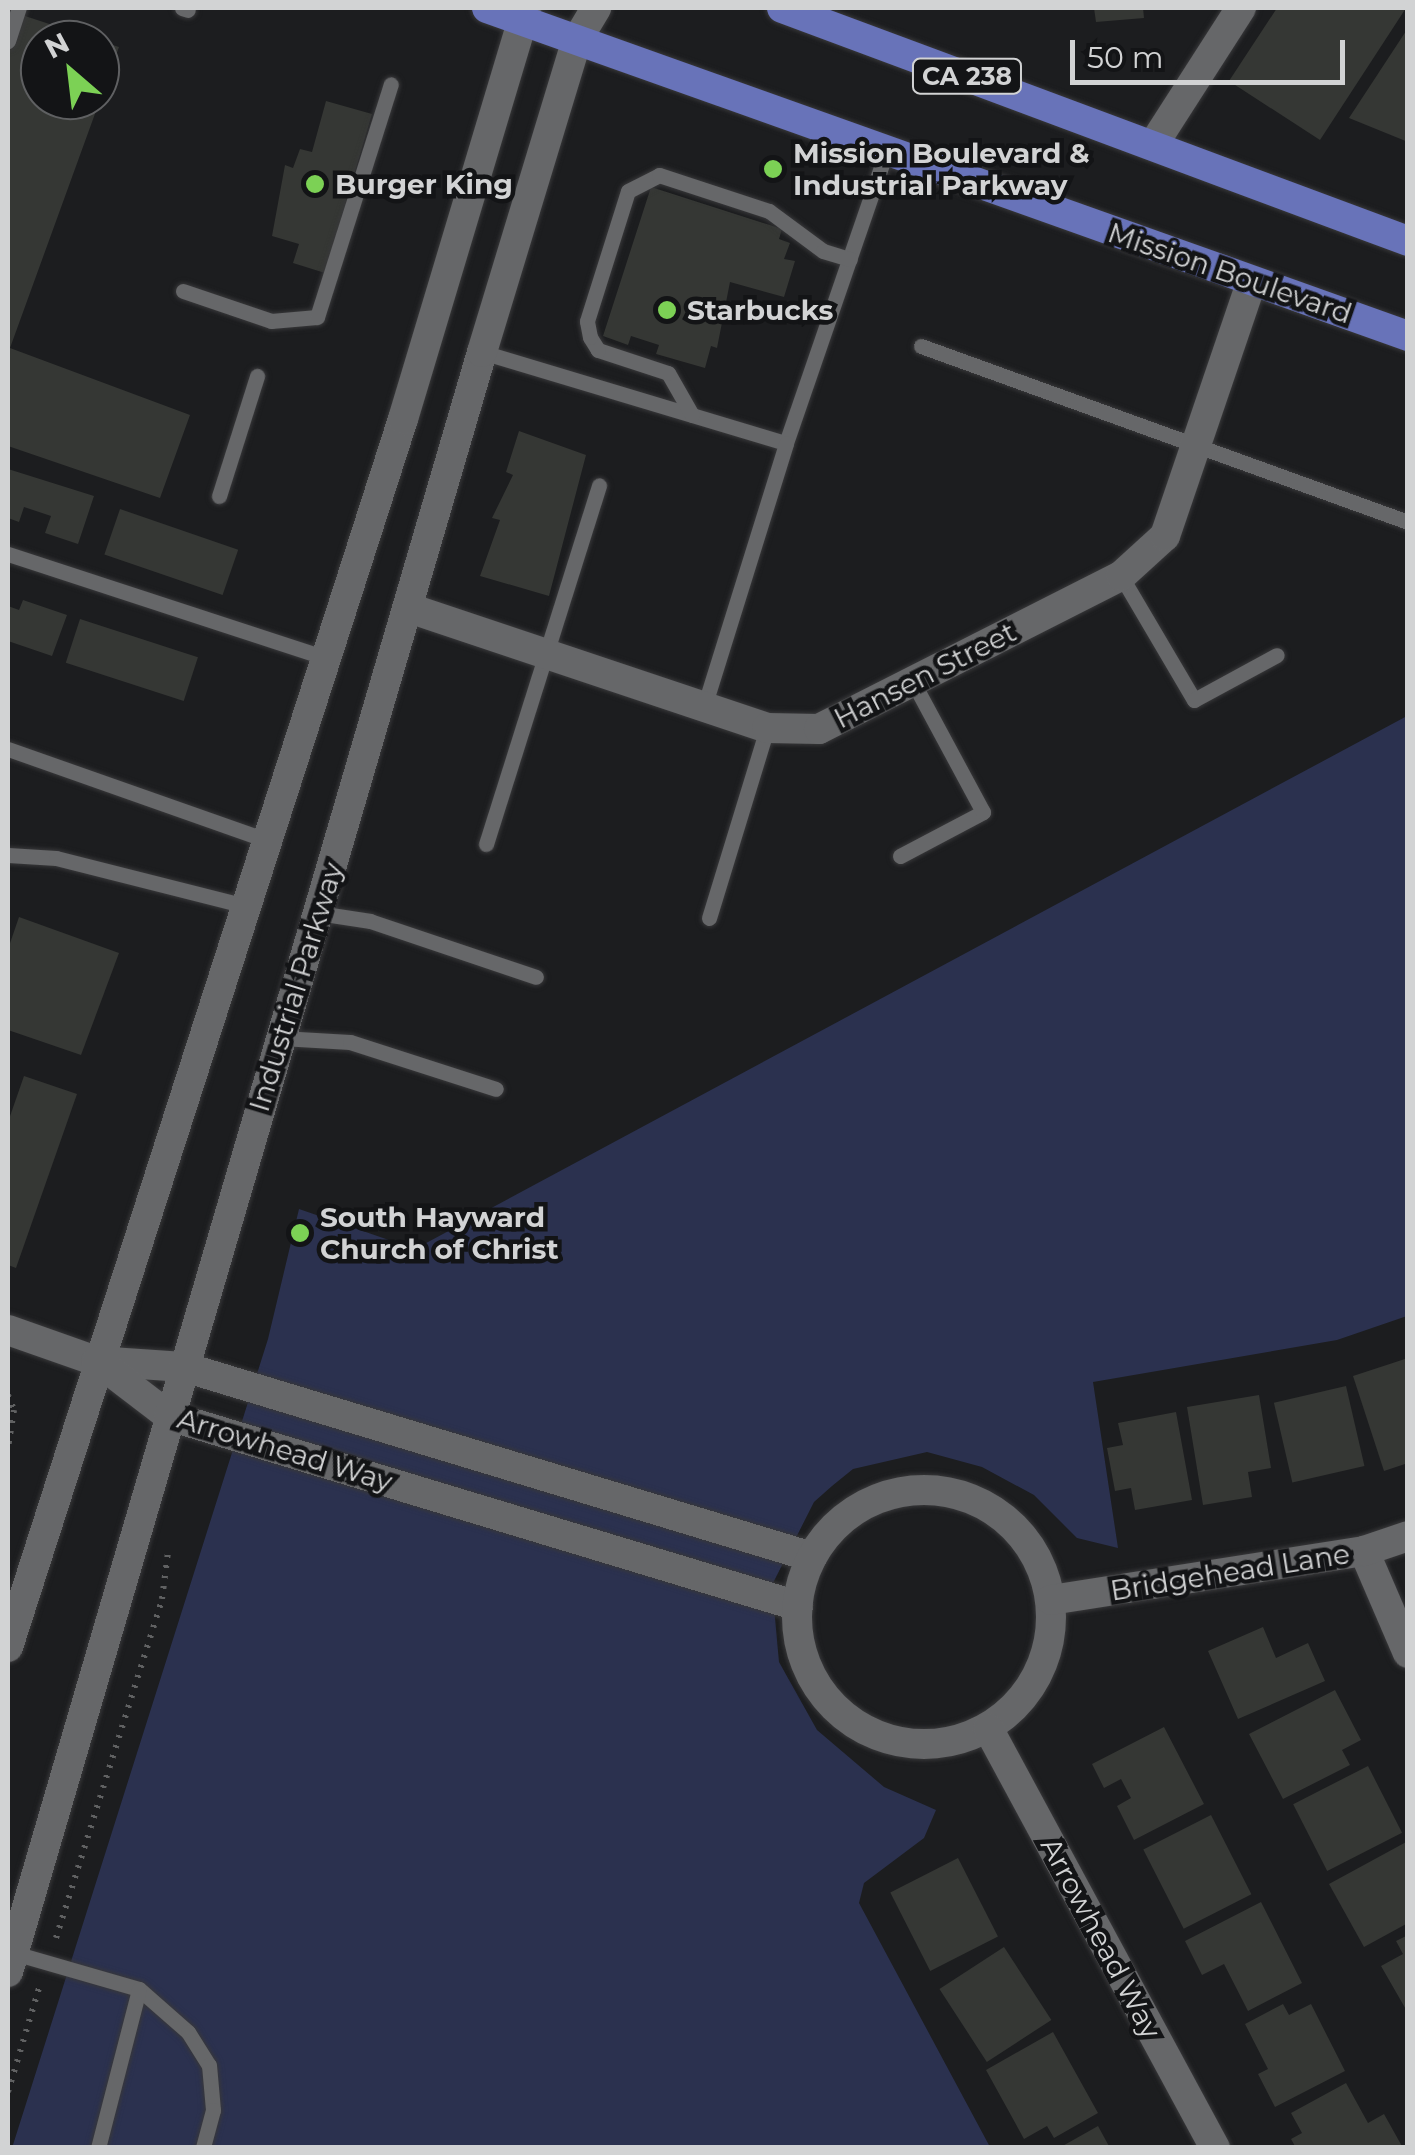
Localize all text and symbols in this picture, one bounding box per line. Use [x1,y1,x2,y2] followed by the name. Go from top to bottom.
[20,20,120,120] north arrow
[1075,20,1350,82] scale bar
[39,25,75,66] text: N
[1087,39,1164,76] text: 50 m
[910,56,1024,96] road number: CA 238
[793,136,1090,202] place label: Mission Boulevard & Industrial Parkway
[762,158,784,180] marker: Mission Boulevard & Industrial Parkway
[335,167,513,201] place label: Burger King
[304,173,326,195] marker: Burger King
[1104,216,1356,330] street label: Mission Boulevard
[687,293,833,327] place label: Starbucks
[656,299,678,321] marker: Starbucks
[828,615,1022,735] street label: Hansen Street
[242,858,350,1116] street label: Industrial Parkway
[320,1200,559,1266] place label: South Hayward Church of Christ
[289,1222,311,1244] marker: South Hayward Church of Christ
[174,1401,396,1499] street label: Arrowhead Way
[1108,1536,1352,1608] street label: Bridgehead Lane
[1034,1832,1168,2044] street label: Arrowhead Way

